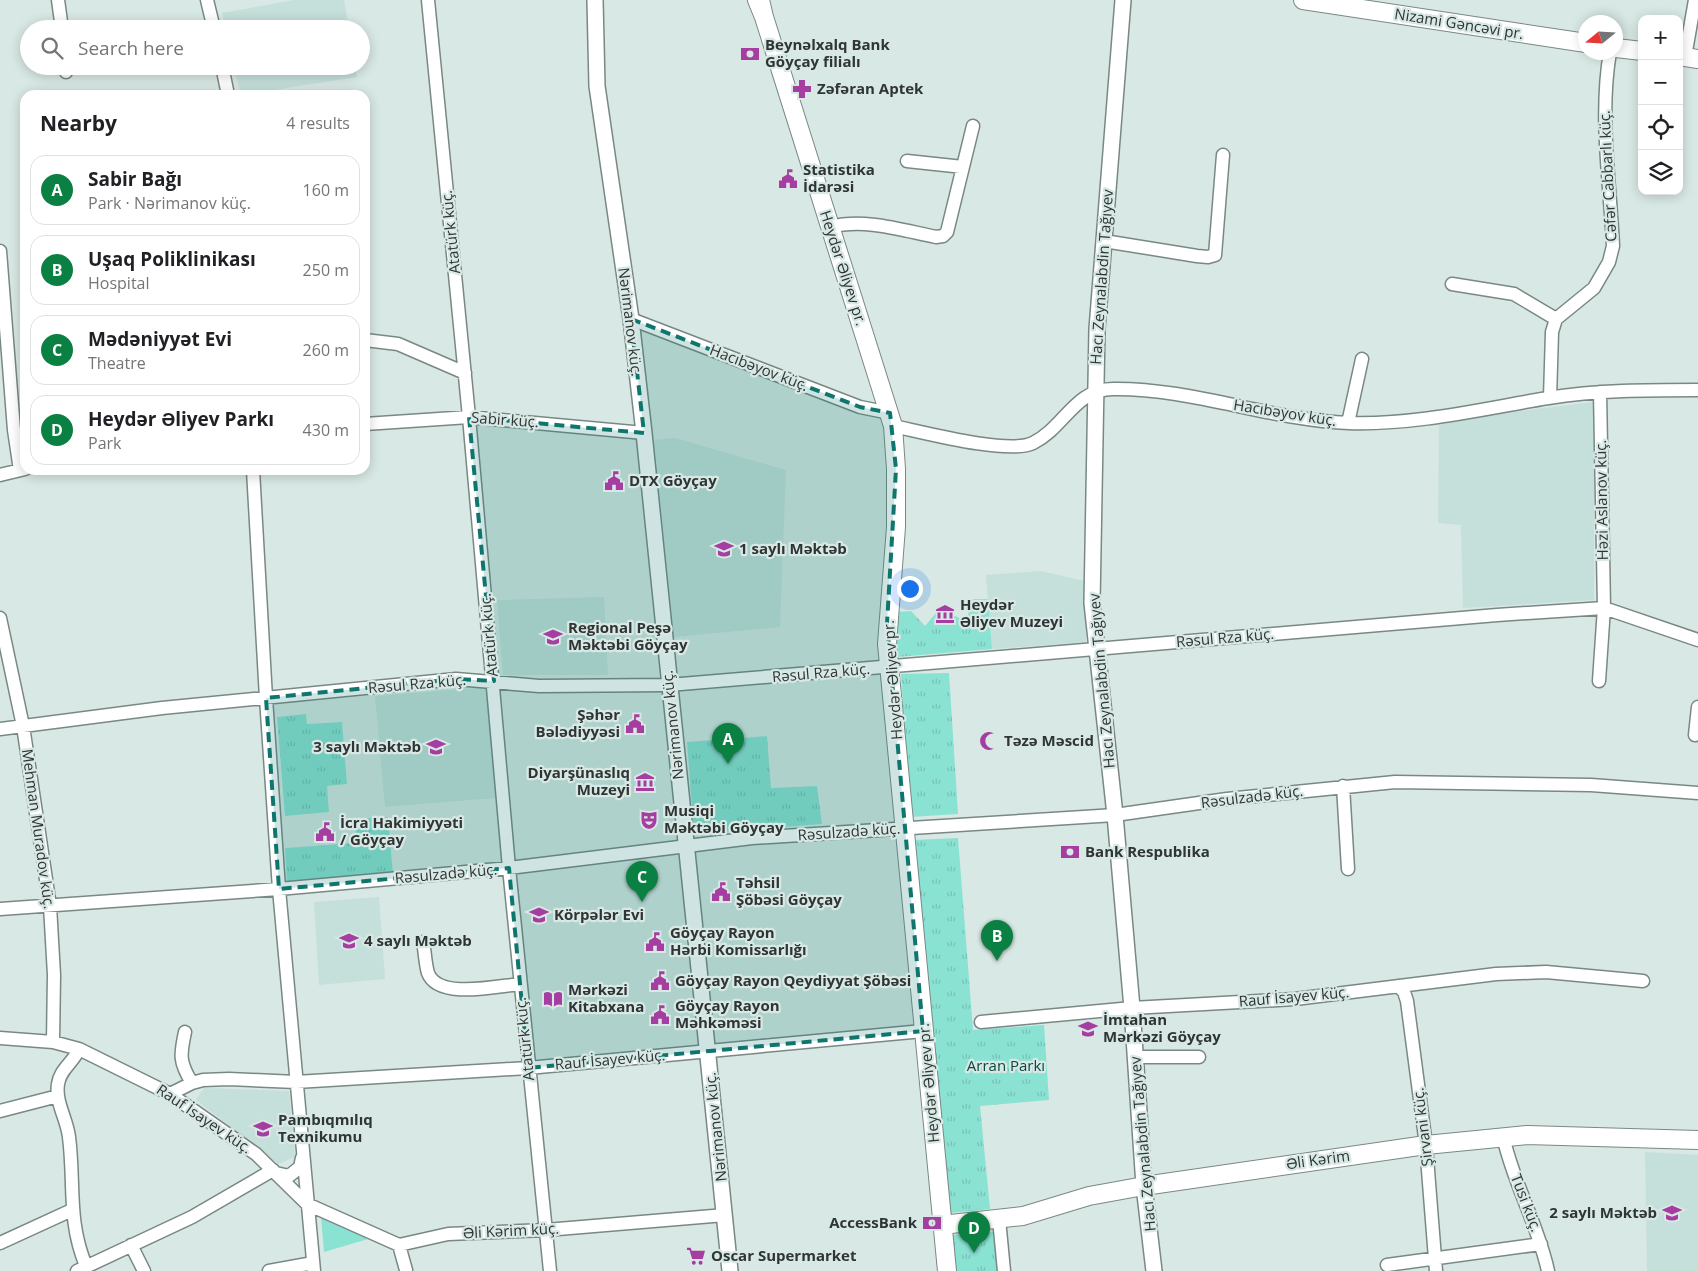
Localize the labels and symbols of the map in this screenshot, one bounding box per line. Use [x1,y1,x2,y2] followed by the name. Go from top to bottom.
[1393,3,1525,43] street label: Nizami Gəncəvi pr.
[1578,15,1623,60] north arrow
[765,34,890,71] place label: Beynəlxalq Bank Göyçay filialı
[739,43,761,65] bank icon: Beynəlxalq Bank Göyçay filialı
[791,78,813,100] pharmacy icon: Zəfəran Aptek
[817,78,924,98] place label: Zəfəran Aptek
[1594,110,1620,242] street label: Cəfər Cabbarlı küç.
[803,159,875,196] place label: Statistika İdarəsi
[777,168,799,190] public building icon: Statistika İdarəsi
[1085,188,1117,365] street label: Hacı Zeynalabdin Tağıyev
[436,189,464,275] street label: Atatürk küç.
[816,208,872,328] street label: Heydər Əliyev pr.
[614,266,648,378] street label: Nərimanov küç.
[707,339,812,395] street label: Hacıbəyov küç.
[1232,394,1338,430] street label: Hacıbəyov küç.
[471,407,540,431] street label: Sabir küç.
[1590,439,1612,561] street label: Həzi Aslanov küç.
[603,470,625,492] public building icon: DTX Göyçay
[629,470,717,490] place label: DTX Göyçay
[713,538,735,560] school or university icon: 1 saylı Məktəb
[739,538,847,558] place label: 1 saylı Məktəb
[897,576,923,602] your location
[474,592,502,678] street label: Atatürk küç.
[1083,592,1119,769] street label: Hacı Zeynalabdin Tağıyev
[960,594,1063,631] place label: Heydər Əliyev Muzeyi
[934,603,956,625] museum icon: Heydər Əliyev Muzeyi
[568,617,688,654] place label: Regional Peşə Məktəbi Göyçay
[878,619,906,741] street label: Heydər Əliyev pr.
[1175,623,1275,651] street label: Rəsul Rza küç.
[542,626,564,648] school or university icon: Regional Peşə Məktəbi Göyçay
[771,658,871,686] street label: Rəsul Rza küç.
[367,669,467,697] street label: Rəsul Rza küç.
[656,670,688,781] street label: Nərimanov küç.
[536,704,620,741] place label: Şəhər Bələdiyyəsi
[624,713,646,735] public building icon: Şəhər Bələdiyyəsi
[712,723,744,764] pin: A
[978,730,1000,752] mosque icon: Təzə Məscid
[1004,730,1094,750] place label: Təzə Məscid
[313,736,421,756] place label: 3 saylı Məktəb
[425,736,447,758] school or university icon: 3 saylı Məktəb
[18,748,60,910] street label: Mehman Muradov küç.
[528,762,630,799] place label: Diyarşünaslıq Muzeyi
[634,771,656,793] museum icon: Diyarşünaslıq Muzeyi
[1200,780,1304,812] street label: Rəsulzadə küç.
[664,800,784,837] place label: Musiqi Məktəbi Göyçay
[638,809,660,831] theatre icon: Musiqi Məktəbi Göyçay
[340,812,463,849] place label: İcra Hakimiyyəti / Göyçay
[797,817,901,845] street label: Rəsulzadə küç.
[314,821,336,843] public building icon: İcra Hakimiyyəti / Göyçay
[1059,841,1081,863] bank icon: Bank Respublika
[1085,841,1210,861] place label: Bank Respublika
[394,859,498,887] street label: Rəsulzadə küç.
[626,861,658,902] pin: C
[736,872,842,909] place label: Təhsil Şöbəsi Göyçay
[710,881,732,903] public building icon: Təhsil Şöbəsi Göyçay
[528,904,550,926] school or university icon: Körpələr Evi
[554,904,644,924] place label: Körpələr Evi
[981,920,1013,961] pin: B
[670,922,807,959] place label: Göyçay Rayon Hərbi Komissarlığı
[338,930,360,952] school or university icon: 4 saylı Məktəb
[364,930,472,950] place label: 4 saylı Məktəb
[644,931,666,953] public building icon: Göyçay Rayon Hərbi Komissarlığı
[649,970,671,992] public building icon: Göyçay Rayon Qeydiyyat Şöbəsi
[675,970,911,990] place label: Göyçay Rayon Qeydiyyat Şöbəsi
[568,979,644,1016] place label: Mərkəzi Kitabxana
[1238,981,1350,1011] street label: Rauf İsayev küç.
[542,988,564,1010] library icon: Mərkəzi Kitabxana
[675,995,780,1032] place label: Göyçay Rayon Məhkəməsi
[510,996,538,1082] street label: Atatürk küç.
[649,1004,671,1026] public building icon: Göyçay Rayon Məhkəməsi
[1103,1009,1221,1046] place label: İmtahan Mərkəzi Göyçay
[1077,1018,1099,1040] school or university icon: İmtahan Mərkəzi Göyçay
[913,1022,943,1144] street label: Heydər Əliyev pr.
[554,1044,666,1074] street label: Rauf İsayev küç.
[967,1055,1045,1075] park label: Arran Parkı
[1124,1055,1160,1232] street label: Hacı Zeynalabdin Tağıyev
[699,1072,731,1183] street label: Nərimanov küç.
[153,1079,256,1157] street label: Rauf İsayev küç.
[1407,1087,1437,1168] street label: Şirvani küç.
[278,1109,373,1146] place label: Pambıqmılıq Texnikumu
[252,1118,274,1140] school or university icon: Pambıqmılıq Texnikumu
[1285,1145,1351,1173] street label: Əli Kərim
[1507,1171,1547,1234] street label: Tusi küç.
[1549,1202,1657,1222] place label: 2 saylı Məktəb
[1661,1202,1683,1224] school or university icon: 2 saylı Məktəb
[829,1212,918,1232] place label: AccessBank
[921,1212,943,1234] bank icon: AccessBank
[958,1212,990,1253] pin: D
[462,1217,560,1243] street label: Əli Kərim küç.
[685,1245,707,1267] supermarket icon: Oscar Supermarket
[711,1245,857,1265] place label: Oscar Supermarket

